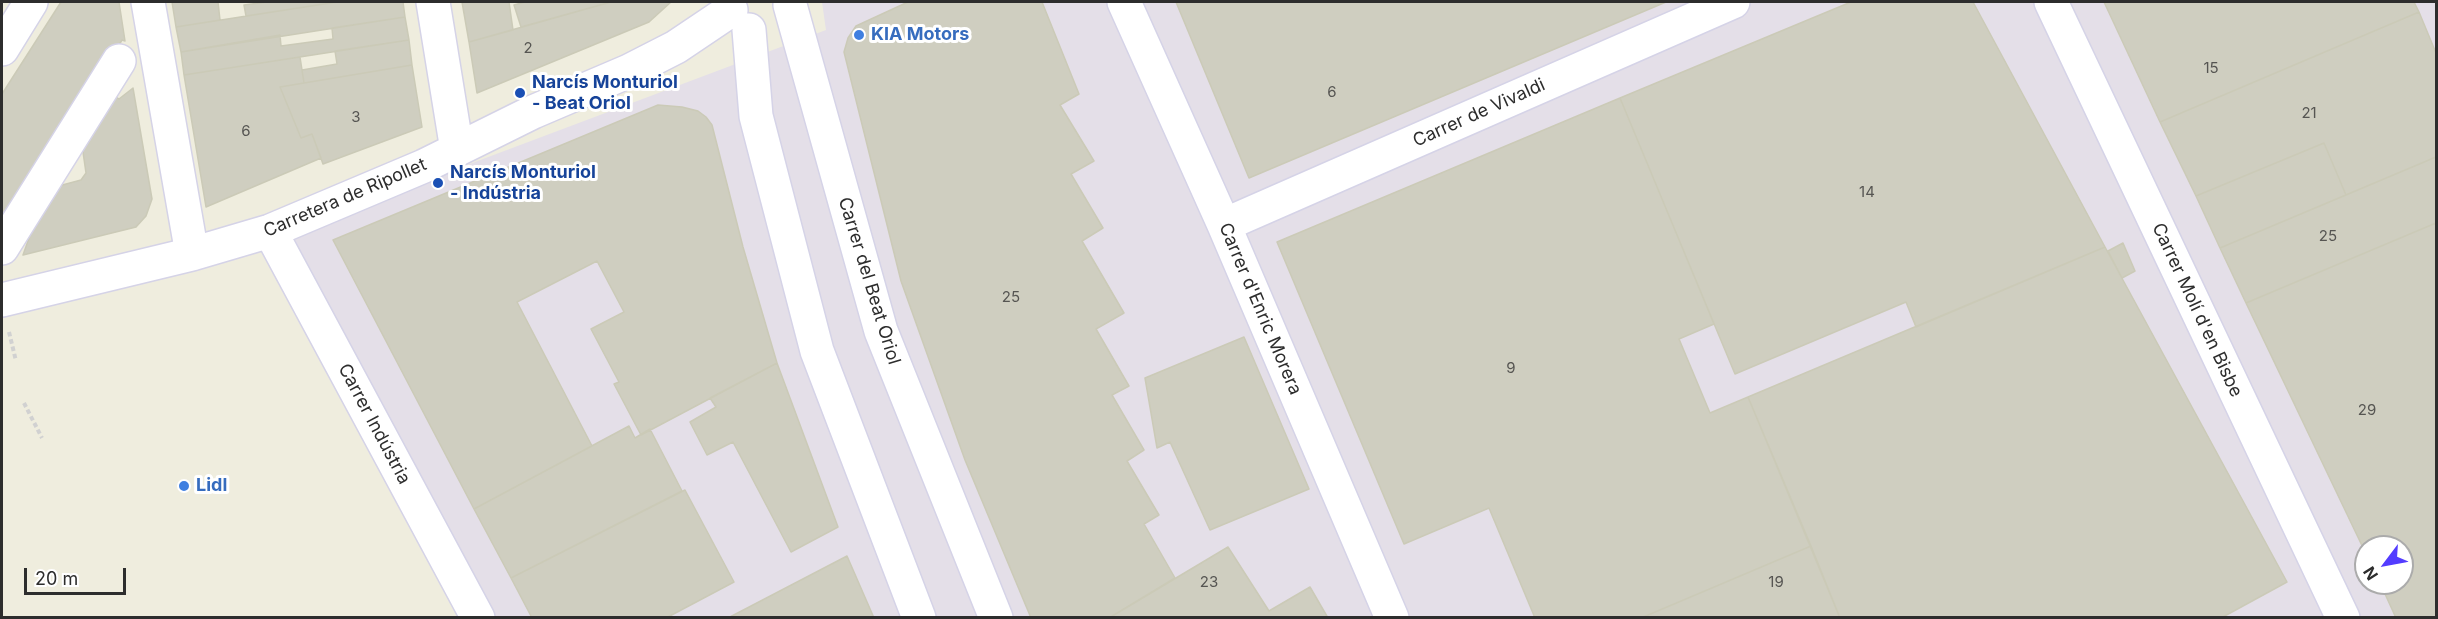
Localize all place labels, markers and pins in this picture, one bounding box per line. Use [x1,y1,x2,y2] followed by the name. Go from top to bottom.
[871,24,969,46] place label: KIA Motors
[852,28,866,42] marker: KIA Motors
[532,72,678,115] place label: Narcís Monturiol - Beat Oriol
[513,86,527,100] marker: Narcís Monturiol - Beat Oriol
[450,162,596,204] place label: Narcís Monturiol - Indústria
[431,176,445,190] marker: Narcís Monturiol - Indústria
[196,475,227,497] place label: Lidl
[177,479,191,493] marker: Lidl

